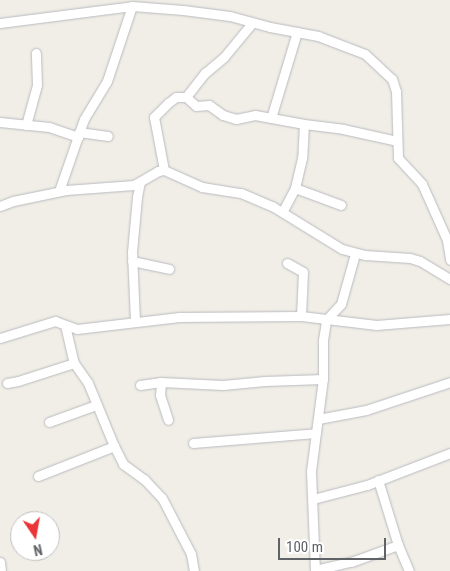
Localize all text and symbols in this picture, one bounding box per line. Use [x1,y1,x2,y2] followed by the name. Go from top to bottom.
[10,511,60,561] north arrow
[280,528,388,560] scale bar
[286,538,323,556] text: 100 m
[32,541,44,558] text: N

